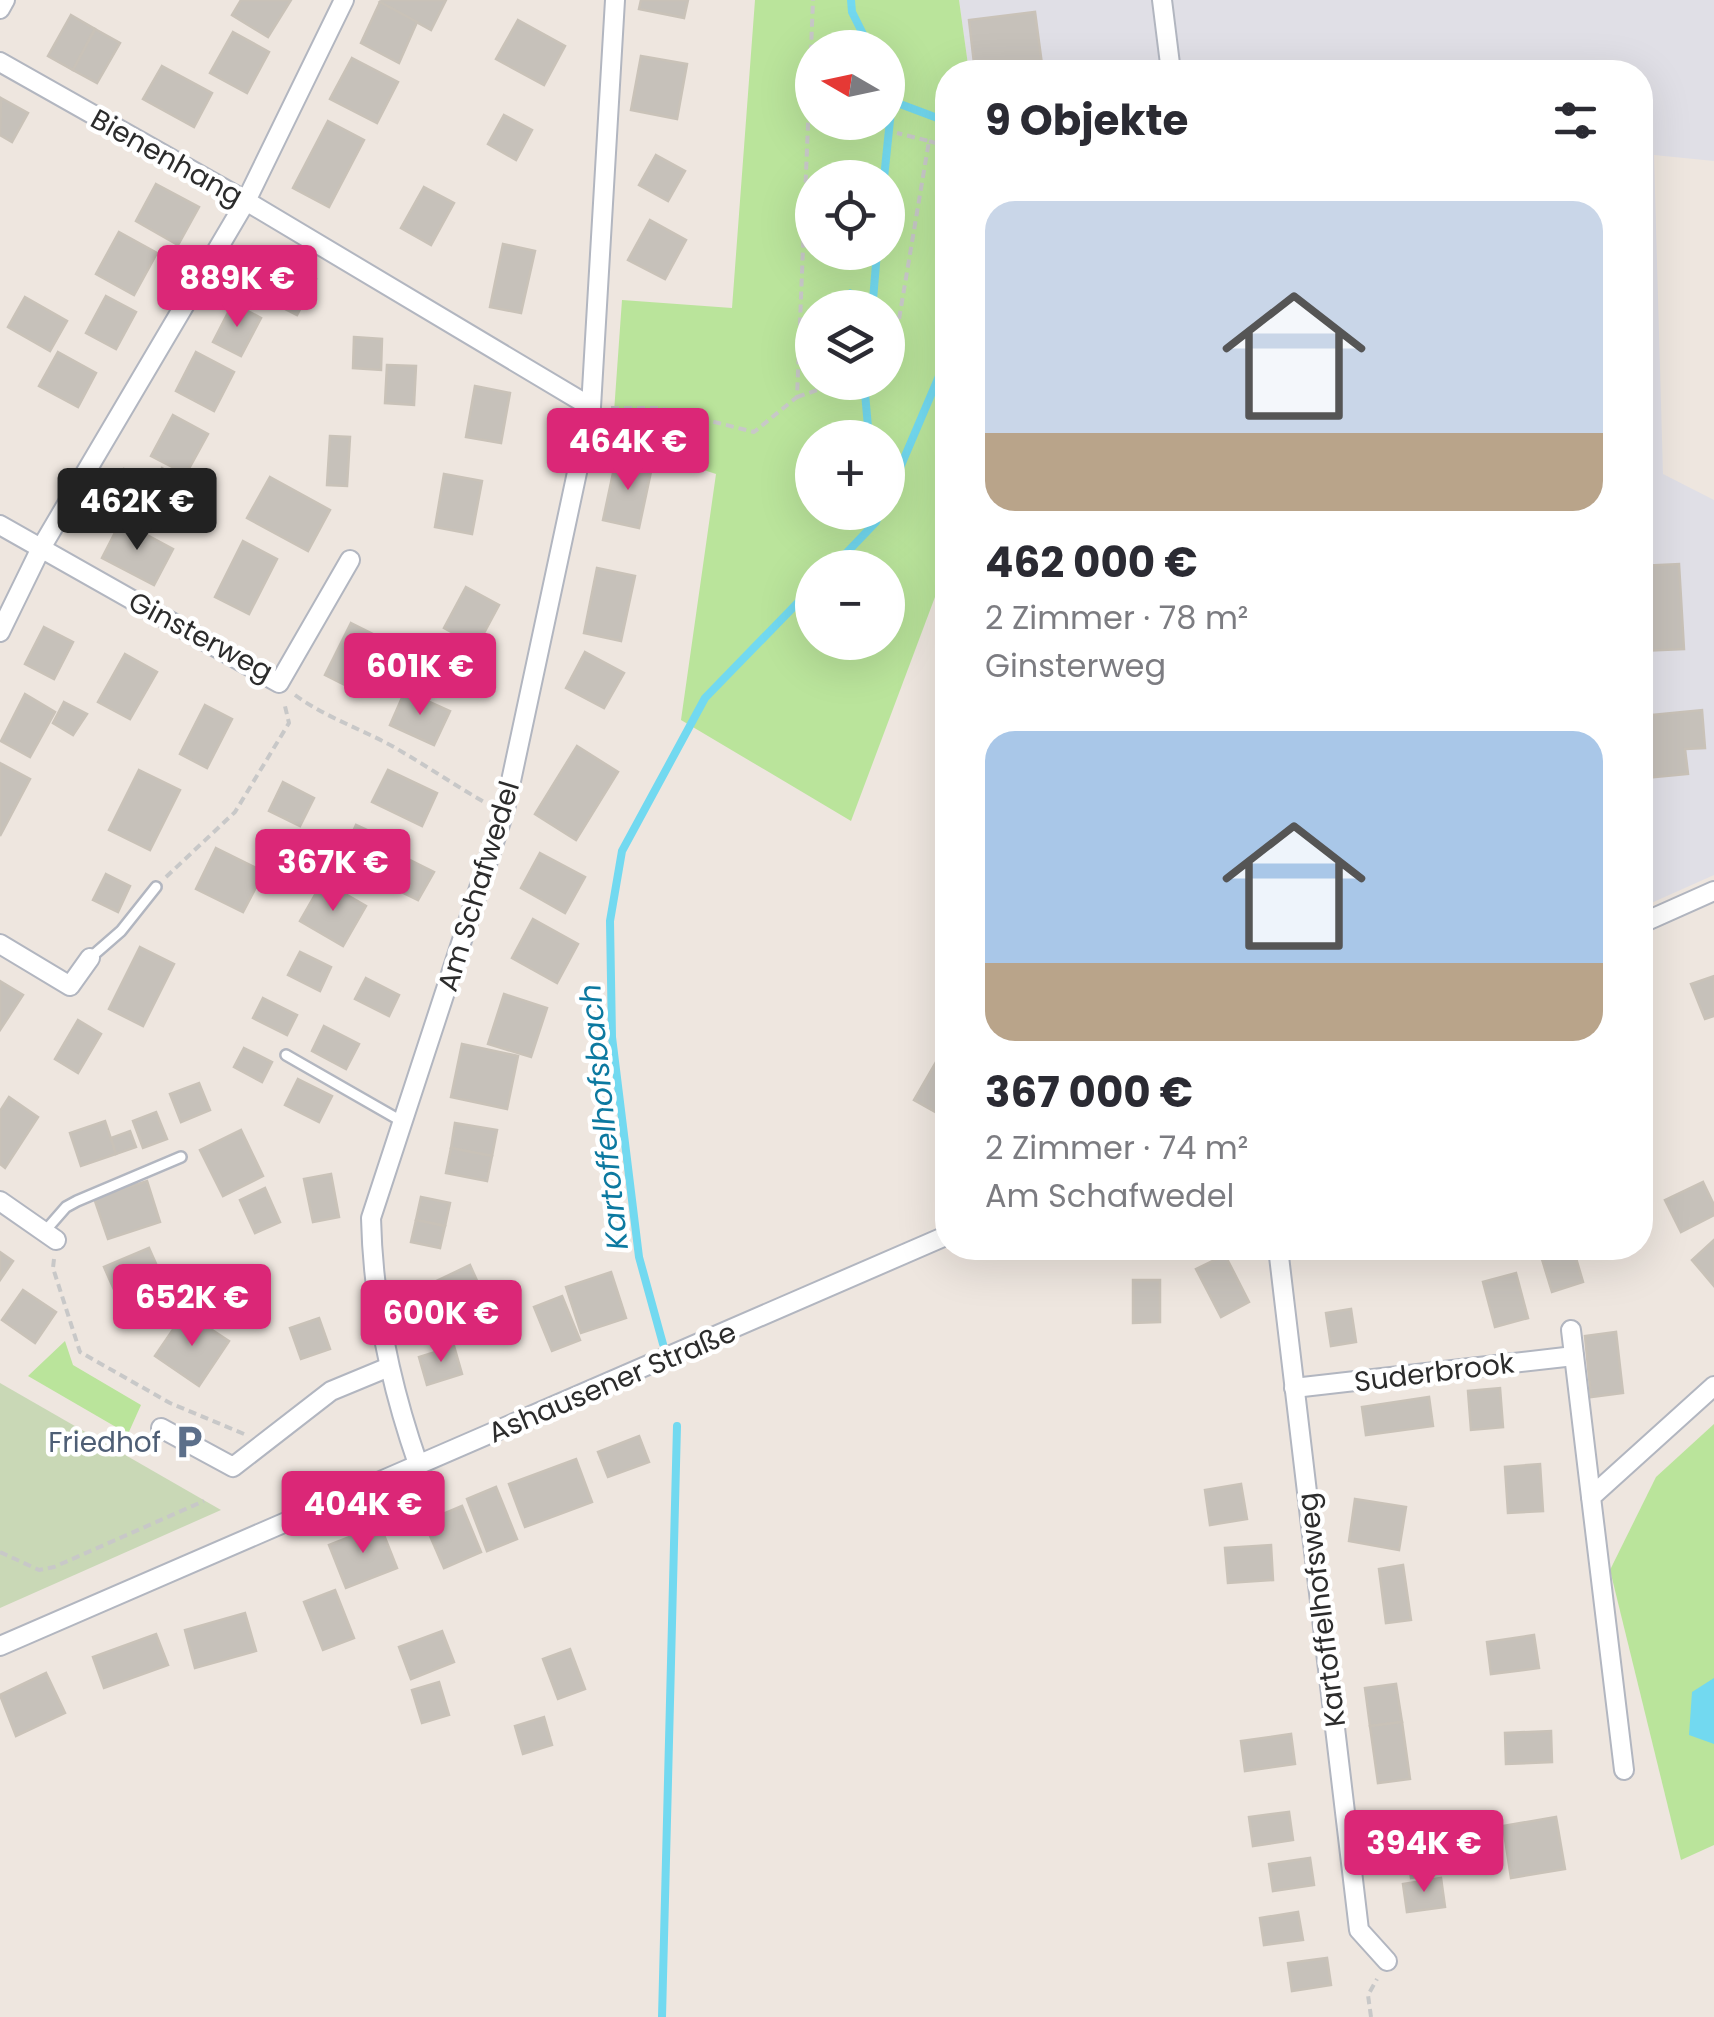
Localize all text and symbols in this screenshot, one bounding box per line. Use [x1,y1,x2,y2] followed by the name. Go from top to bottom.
[795,30,905,140] north arrow
[795,30,905,660] map controls
[985,91,1188,150] text: 9 Objekte
[1548,93,1603,148] icon: filters
[84,100,250,215] street label: Bienenhang
[795,160,905,270] button: locate
[156,245,318,330] pin: 889K €
[179,255,295,300] text: 889K €
[1204,266,1384,446] icon: home
[795,290,905,400] button: layers
[547,408,709,493] pin: 464K €
[569,418,687,463] text: 464K €
[795,420,905,530] button: +
[56,468,218,553] pin: 462K €
[80,478,194,523] text: 462K €
[985,533,1198,592] text: 462 000 €
[795,550,905,660] button: −
[122,582,280,691] street label: Ginsterweg
[985,595,1248,640] text: 2 Zimmer · 78 m²
[339,633,501,718] pin: 601K €
[366,643,474,688] text: 601K €
[985,643,1166,688] text: Ginsterweg
[428,776,529,996] street label: Am Schafwedel
[1204,796,1384,976] icon: home
[252,829,414,914] pin: 367K €
[277,839,389,884] text: 367K €
[568,982,639,1252] water label: Kartoffelhofsbach
[985,1063,1193,1122] text: 367 000 €
[985,1125,1248,1170] text: 2 Zimmer · 74 m²
[985,1173,1234,1218] text: Am Schafwedel
[111,1264,273,1349] pin: 652K €
[135,1274,249,1319] text: 652K €
[360,1280,522,1365] pin: 600K €
[383,1290,499,1335] text: 600K €
[482,1313,742,1452] street label: Ashausener Straße
[1352,1343,1517,1402] street label: Suderbrook
[48,1423,161,1462] place label: Friedhof
[170,1423,208,1461] parking icon: Friedhof
[282,1471,444,1556] pin: 404K €
[304,1481,422,1526] text: 404K €
[1288,1491,1355,1729] street label: Kartoffelhofsweg
[1343,1810,1505,1895] pin: 394K €
[1366,1820,1482,1865] text: 394K €

